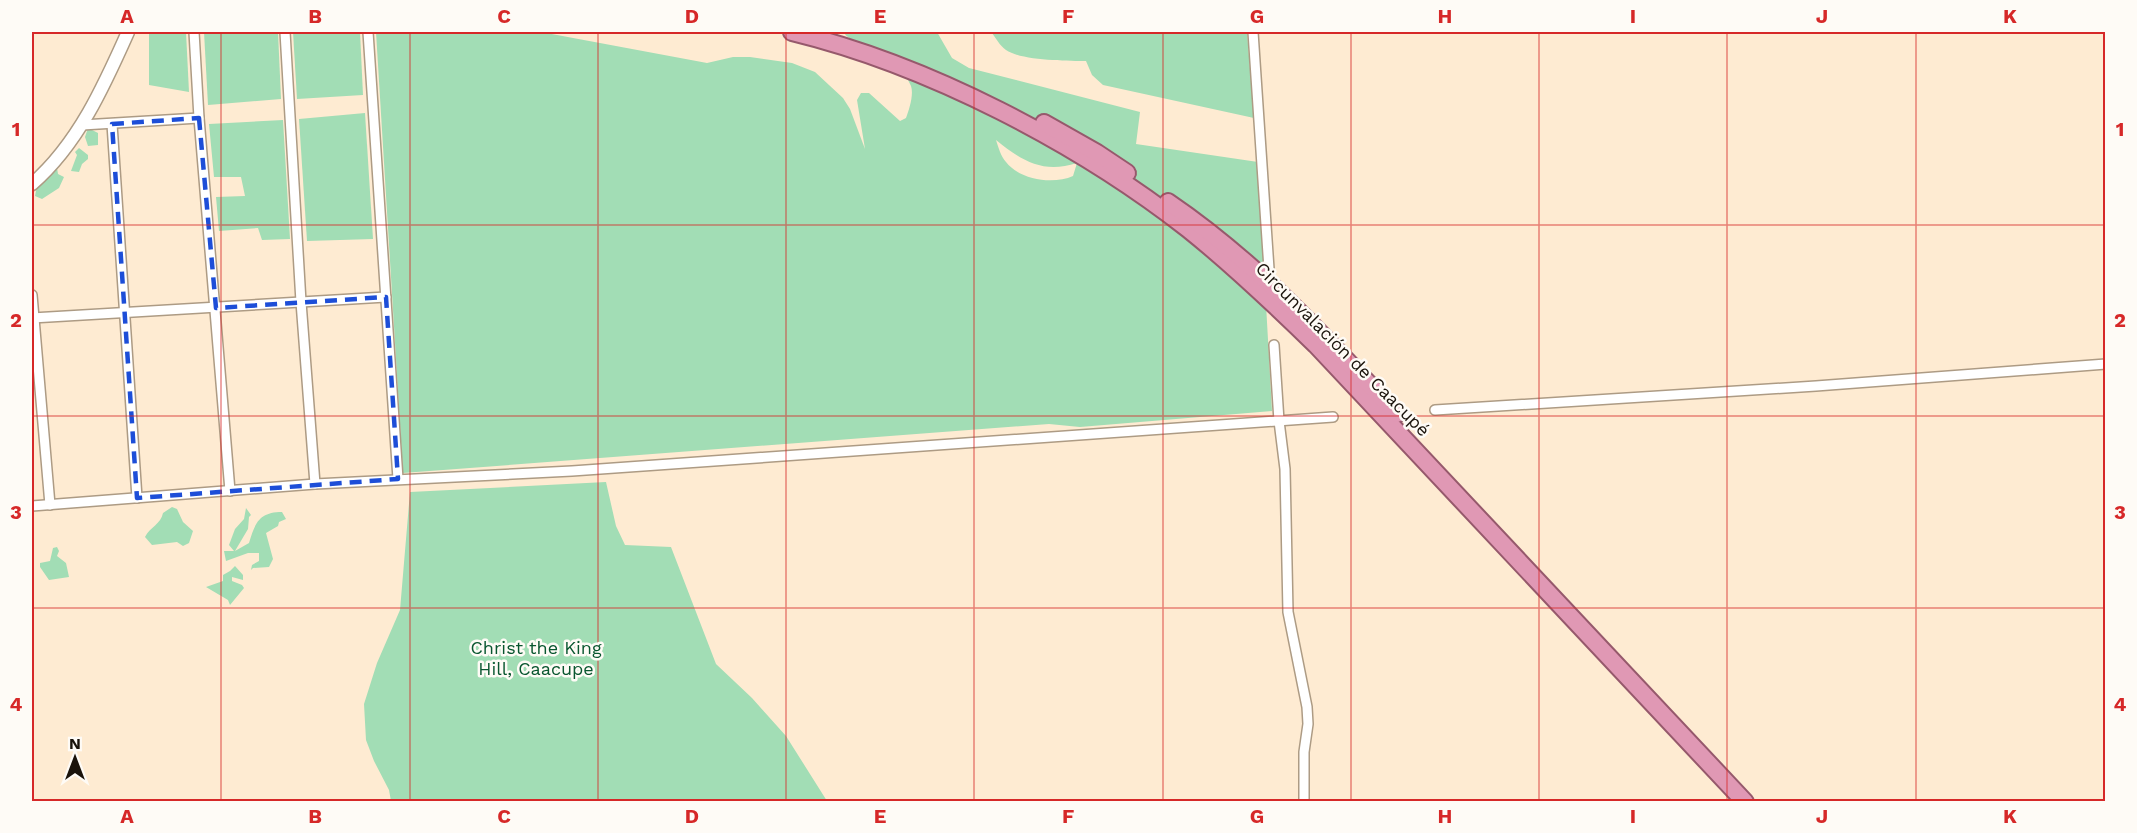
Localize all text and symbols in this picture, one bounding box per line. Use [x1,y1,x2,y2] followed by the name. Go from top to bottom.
[120,4,134,28] text: A
[308,4,322,28] text: B
[497,4,511,28] text: C
[685,4,699,28] text: D
[874,4,886,28] text: E
[1062,4,1074,28] text: F
[1250,4,1264,28] text: G
[1438,4,1452,28] text: H
[1630,4,1636,28] text: I
[1816,4,1828,28] text: J
[2003,4,2017,28] text: K
[12,117,20,141] text: 1
[2116,117,2124,141] text: 1
[1252,258,1434,440] street label: Circunvalación de Caacupé
[10,308,22,332] text: 2
[2114,308,2126,332] text: 2
[10,500,22,524] text: 3
[2114,500,2126,524] text: 3
[471,637,602,679] park label: Christ the King Hill, Caacupe
[10,692,23,716] text: 4
[2114,692,2127,716] text: 4
[45,728,105,788] north arrow
[69,734,81,753] text: N
[120,804,134,828] text: A
[308,804,322,828] text: B
[497,804,511,828] text: C
[685,804,699,828] text: D
[874,804,886,828] text: E
[1062,804,1074,828] text: F
[1250,804,1264,828] text: G
[1438,804,1452,828] text: H
[1630,804,1636,828] text: I
[1816,804,1828,828] text: J
[2003,804,2017,828] text: K

